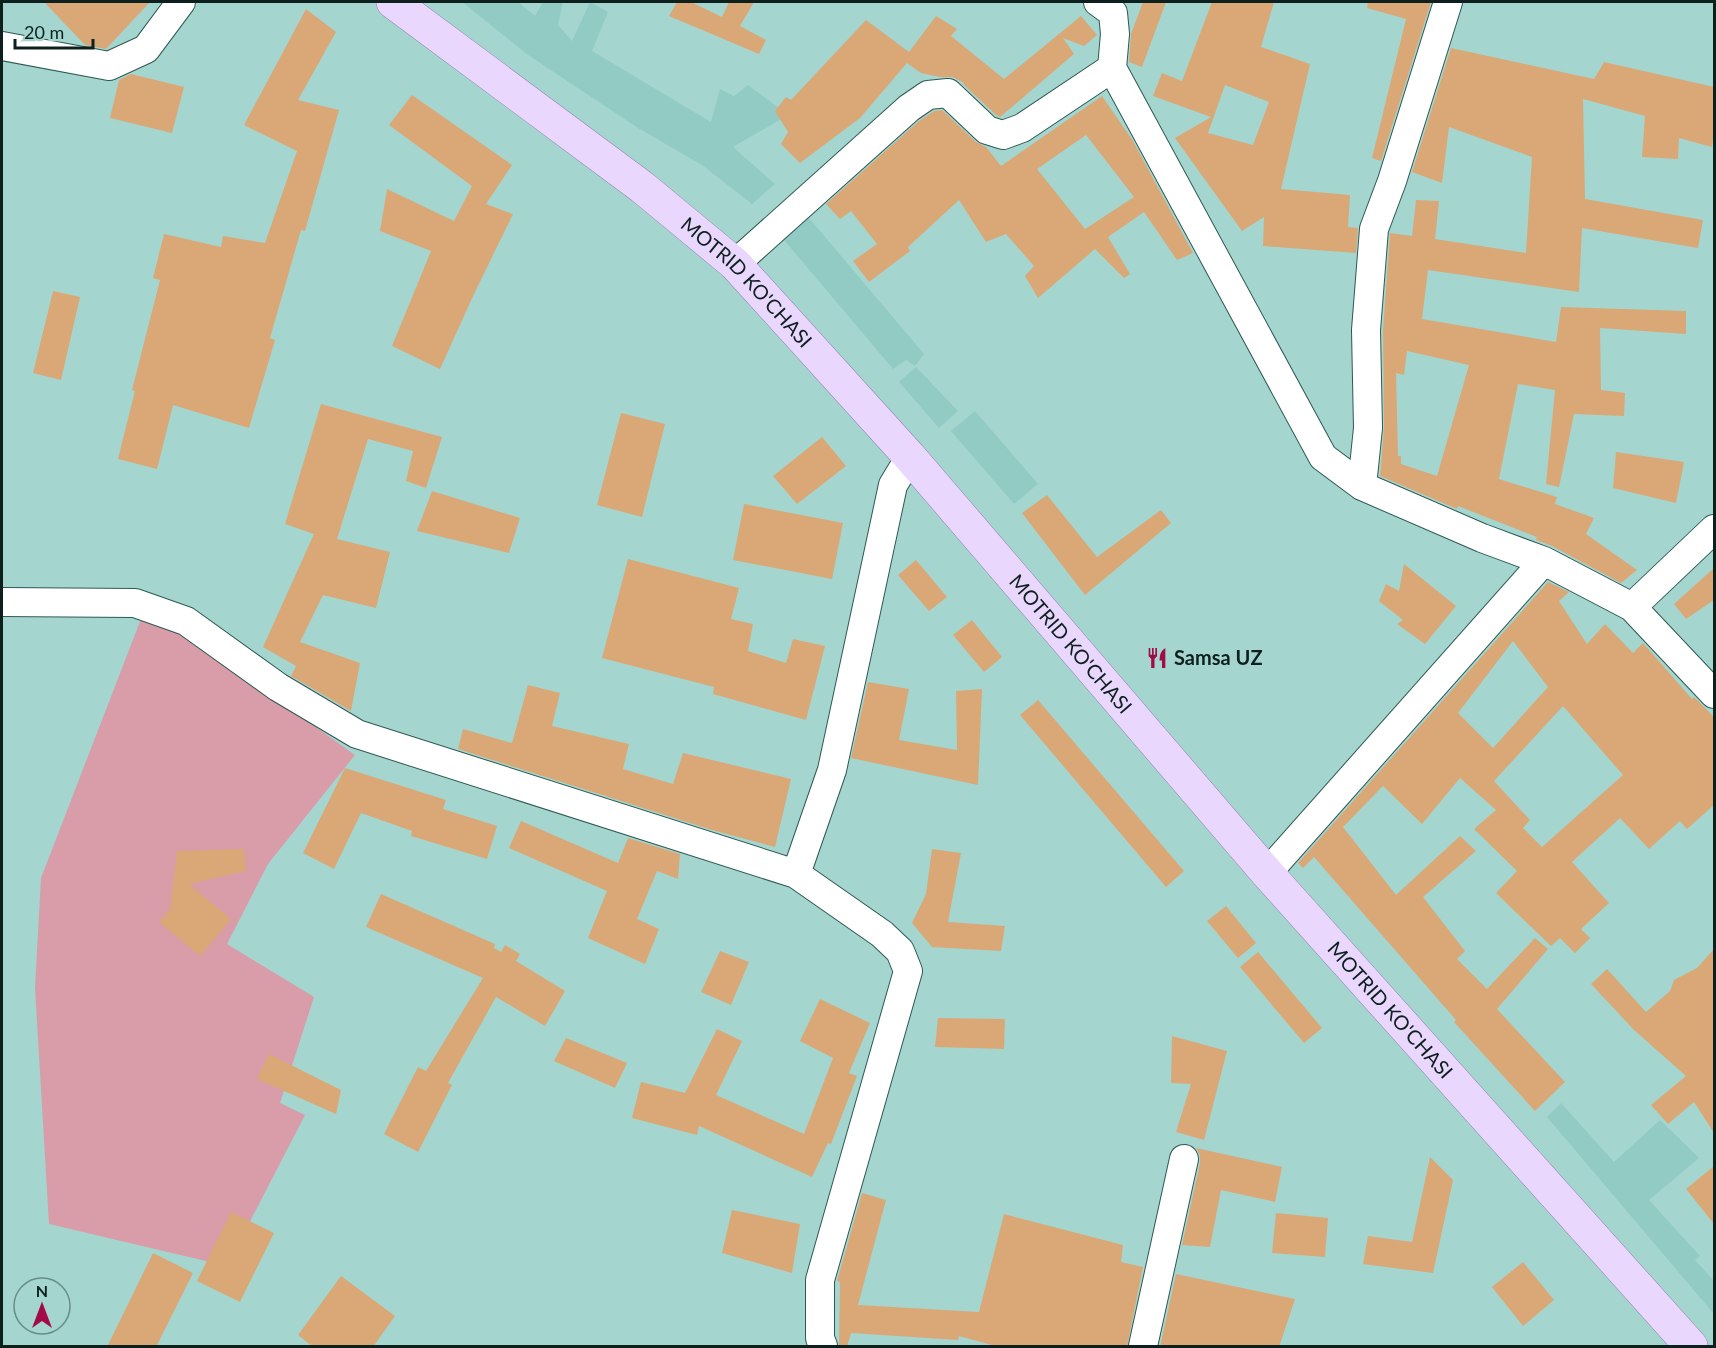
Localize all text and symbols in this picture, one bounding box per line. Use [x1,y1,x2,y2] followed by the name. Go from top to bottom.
[15,12,93,50] scale bar
[24,21,64,43] text: 20 m
[677,211,818,352] street label: MOTRID KO'CHASI
[1005,569,1138,718] street label: MOTRID KO'CHASI
[1174,645,1263,669] place label: Samsa UZ
[1145,646,1169,670] restaurant icon: Samsa UZ
[1323,936,1458,1083] street label: MOTRID KO'CHASI
[12,1276,72,1336] north arrow
[36,1281,48,1300] text: N

